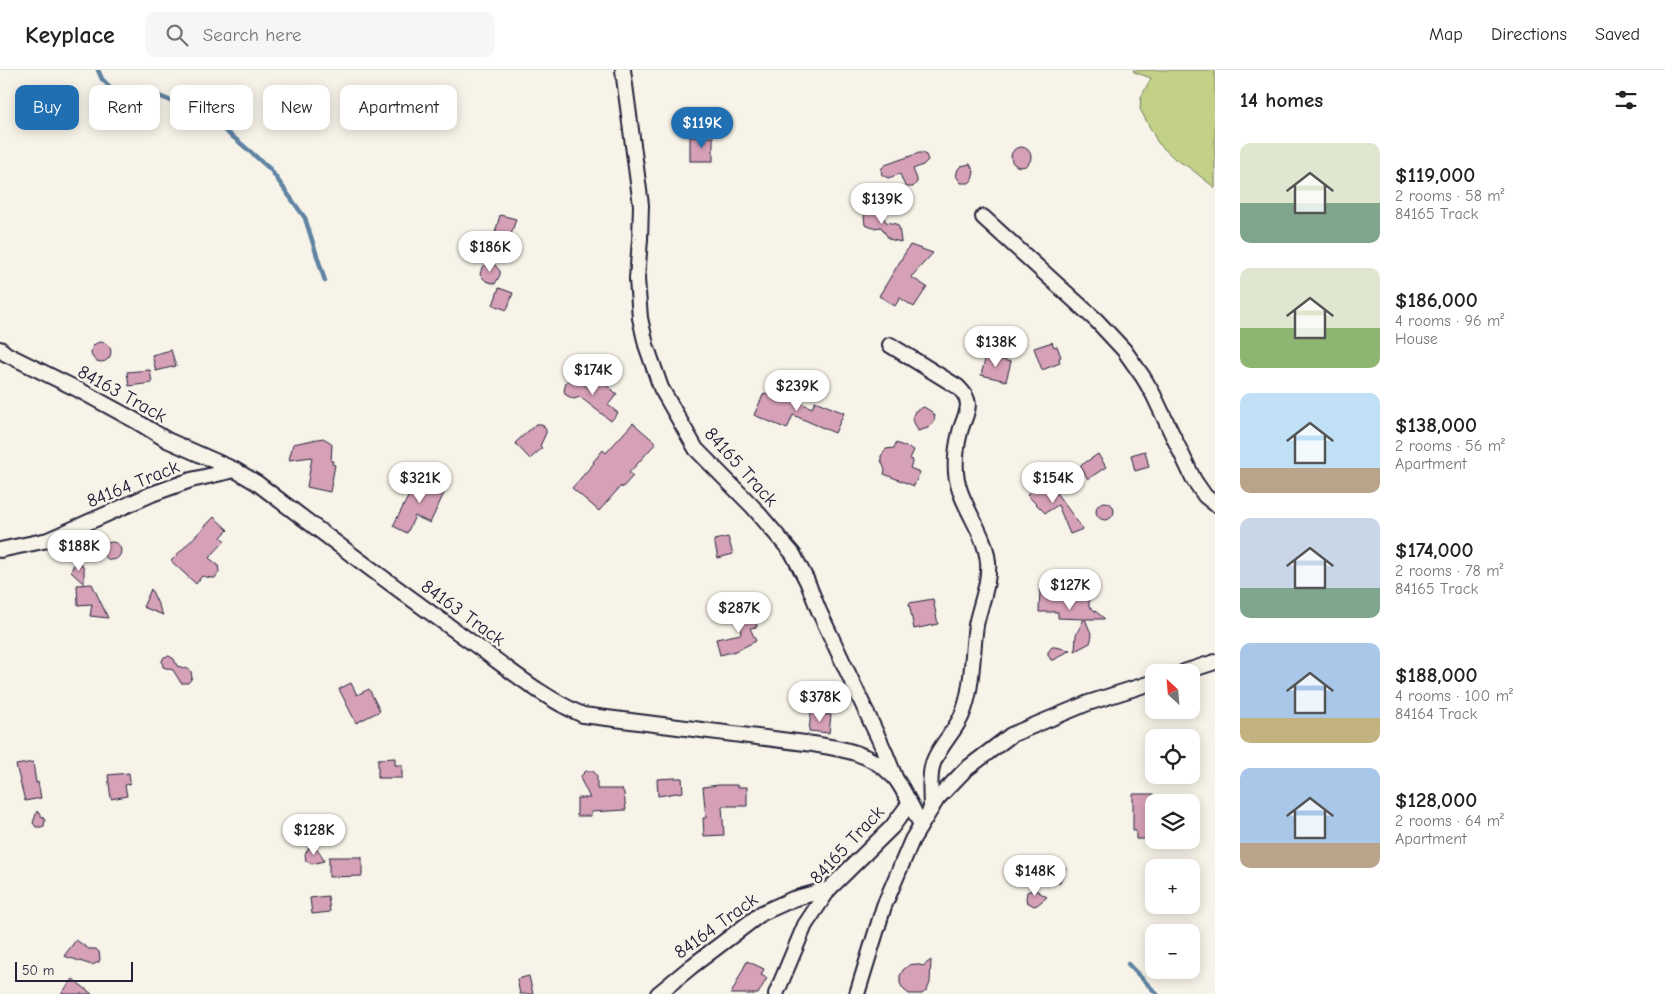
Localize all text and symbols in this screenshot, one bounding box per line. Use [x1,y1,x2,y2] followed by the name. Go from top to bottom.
[145,12,495,57] search box
[25,21,115,49] text: Keyplace
[163,21,191,49] icon: search
[203,24,302,46] text: Search here
[1429,24,1463,45] text: Map
[1491,24,1567,45] text: Directions
[1595,24,1640,45] text: Saved
[15,85,79,130] chip: Buy
[89,85,160,130] chip: Rent
[170,85,253,130] chip: Filters
[263,85,330,130] chip: New
[340,85,457,130] chip: Apartment
[1612,86,1640,114] icon: filters
[1240,88,1323,112] text: 14 homes
[667,106,737,149] pin: $119K
[682,114,722,132] text: $119K
[1280,163,1340,223] icon: home
[1395,163,1475,187] text: $119,000
[847,182,917,225] pin: $139K
[1395,187,1505,205] text: 2 rooms · 58 m²
[861,190,903,208] text: $139K
[1395,205,1478,223] text: 84165 Track
[455,230,525,273] pin: $186K
[469,238,511,256] text: $186K
[1280,288,1340,348] icon: home
[1395,288,1478,312] text: $186,000
[1395,312,1504,330] text: 4 rooms · 96 m²
[961,326,1031,368] pin: $138K
[1395,330,1438,348] text: House
[975,333,1017,351] text: $138K
[558,354,628,396] pin: $174K
[74,361,171,428] street label: 84163 Track
[574,361,612,379] text: $174K
[762,370,832,412] pin: $239K
[776,377,818,395] text: $239K
[1280,413,1340,473] icon: home
[1395,413,1477,437] text: $138,000
[700,423,783,512] street label: 84165 Track
[1395,437,1505,455] text: 2 rooms · 56 m²
[84,455,183,512] street label: 84164 Track
[1395,455,1467,473] text: Apartment
[385,462,455,504] pin: $321K
[1018,462,1088,504] pin: $154K
[400,469,440,487] text: $321K
[1033,469,1073,487] text: $154K
[44,530,114,572] pin: $188K
[58,537,100,555] text: $188K
[1280,538,1340,598] icon: home
[1395,538,1474,562] text: $174,000
[1395,562,1503,580] text: 2 rooms · 78 m²
[1035,568,1105,611] pin: $127K
[417,575,510,651] street label: 84163 Track
[1050,576,1090,594] text: $127K
[1395,580,1478,598] text: 84165 Track
[704,592,774,634] pin: $287K
[718,599,760,617] text: $287K
[1280,663,1340,723] icon: home
[1395,663,1477,687] text: $188,000
[1145,664,1200,719] north arrow
[1145,664,1200,979] map controls
[785,680,855,723] pin: $378K
[1395,687,1513,705] text: 4 rooms · 100 m²
[799,688,841,706] text: $378K
[1395,705,1477,723] text: 84164 Track
[1145,729,1200,784] button: locate
[1280,788,1340,848] icon: home
[1395,788,1477,812] text: $128,000
[1145,794,1200,849] button: layers
[805,801,889,889] street label: 84165 Track
[1395,812,1504,830] text: 2 rooms · 64 m²
[279,814,349,856] pin: $128K
[293,821,335,839] text: $128K
[1395,830,1467,848] text: Apartment
[1000,854,1070,897] pin: $148K
[1145,859,1200,914] button: +
[1015,862,1055,880] text: $148K
[670,888,763,964] street label: 84164 Track
[1145,924,1200,979] button: −
[15,959,132,982] scale bar
[22,962,54,979] text: 50 m

